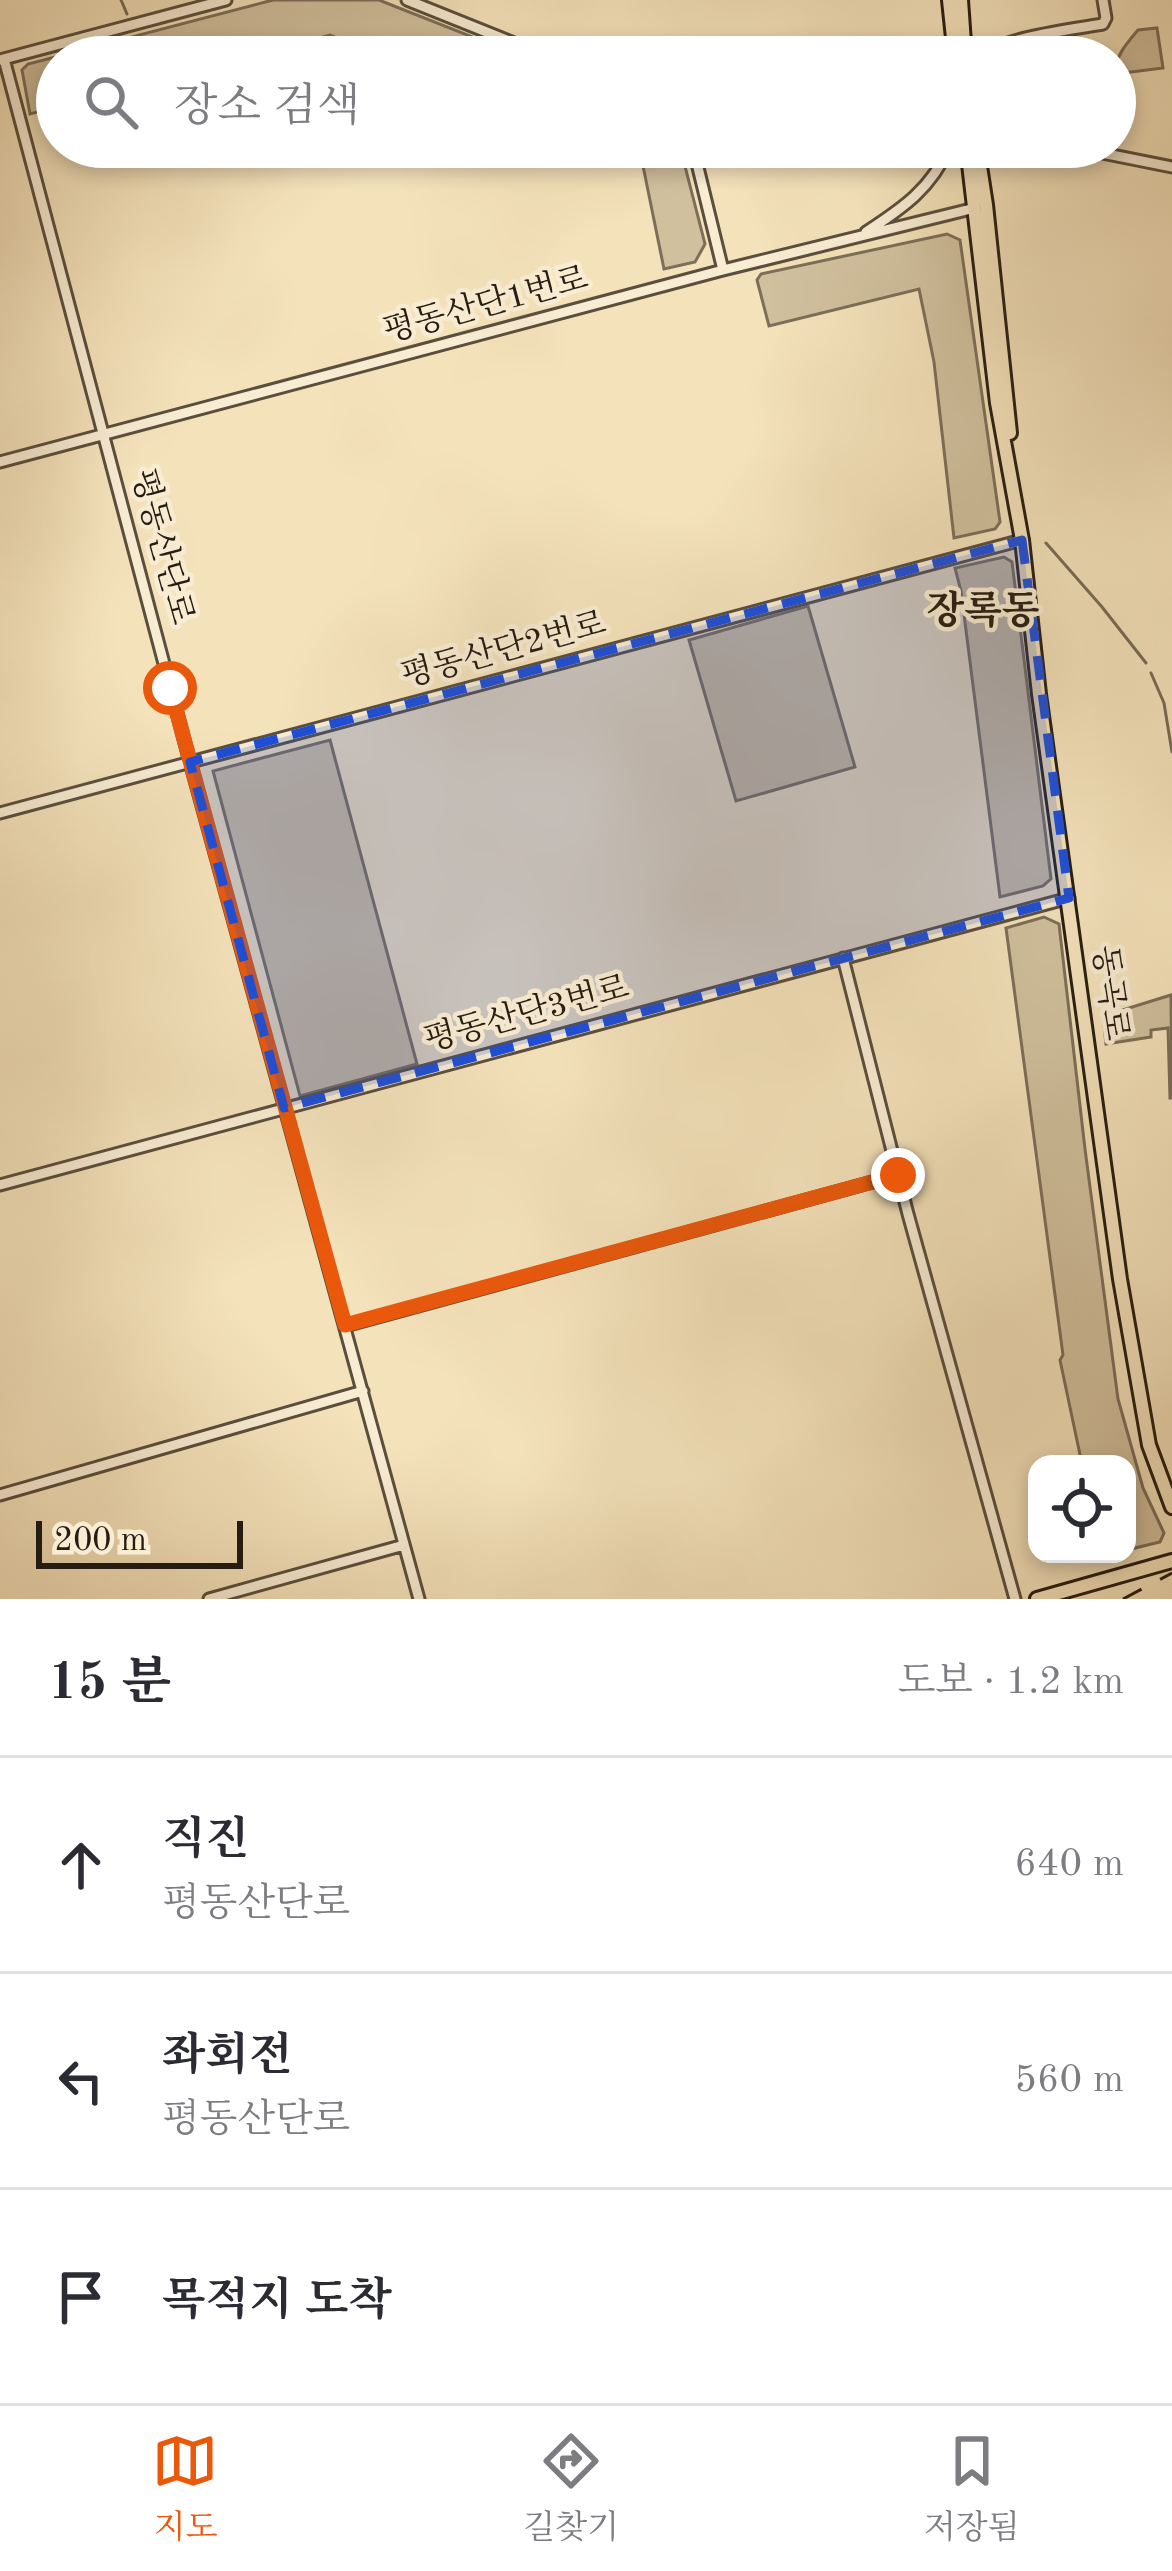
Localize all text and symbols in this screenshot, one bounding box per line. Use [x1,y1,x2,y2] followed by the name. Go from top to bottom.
[36,36,1136,168] search box
[78,69,144,135] icon: search
[174,86,360,131] text: 장소 검색
[379,259,592,349] street label: 평동산단1번로
[124,465,201,628] street label: 평동산단로
[926,589,1040,632] district label: 장록동
[397,604,610,694] street label: 평동산단2번로
[143,661,197,715] route start
[1086,943,1134,1043] street label: 동곡로
[420,968,633,1058] street label: 평동산단3번로
[871,1148,925,1202] route end
[1028,1455,1136,1563] map controls
[1028,1455,1136,1563] button: locate
[36,1515,243,1568] scale bar
[54,1525,147,1558] text: 200 m
[48,1659,171,1710] text: 15 분
[898,1663,1124,1702] text: 도보 · 1.2 km
[162,1819,249,1864] text: 직진
[48,1832,114,1898] icon: ahead
[1014,1845,1124,1884] text: 640 m
[162,1885,350,1924] text: 평동산단로
[162,2035,292,2080] text: 좌회전
[48,2048,114,2114] icon: left
[1014,2061,1124,2100] text: 560 m
[162,2101,350,2140] text: 평동산단로
[48,2264,114,2330] icon: arrive
[162,2280,392,2325] text: 목적지 도착
[152,2428,218,2550] tab: 지도
[523,2428,619,2550] tab: 길찾기
[924,2428,1020,2550] tab: 저장됨

